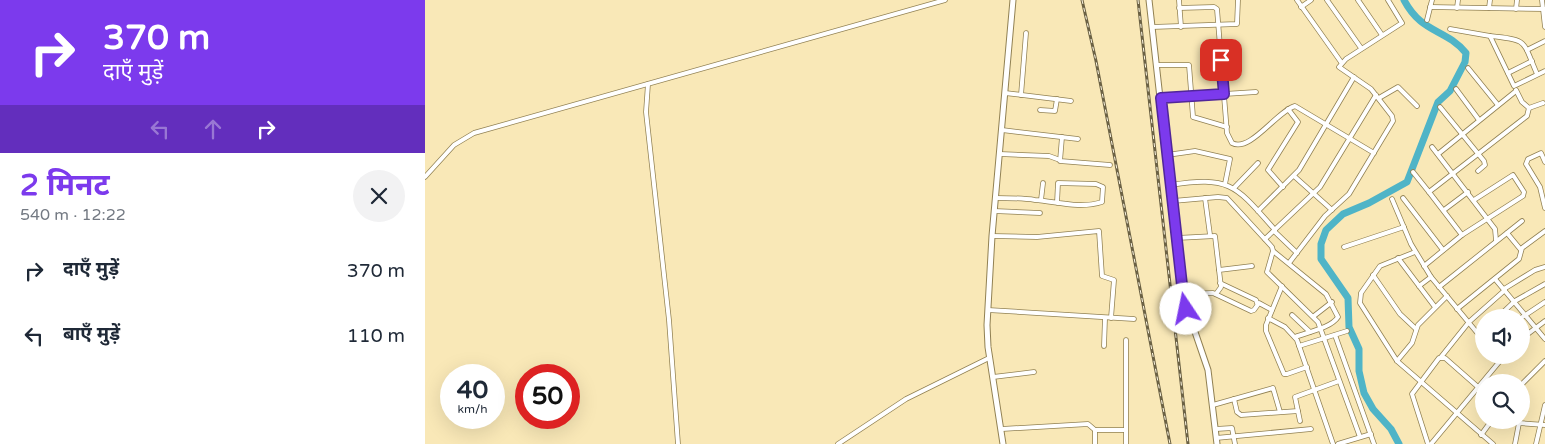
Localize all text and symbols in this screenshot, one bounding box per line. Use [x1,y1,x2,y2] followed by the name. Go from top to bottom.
[103,17,210,59] text: 370 m
[20,20,85,85] icon: right
[1200,39,1242,81] pin
[1207,46,1235,74] icon: arrive
[103,59,163,85] text: दाएँ मुड़ें
[146,115,174,143] icon: left
[199,115,227,143] icon: ahead
[252,115,280,143] icon: right
[20,167,110,204] text: 2 मिनट
[353,170,405,222] button: close
[20,205,126,225] text: 540 m · 12:22
[20,257,48,285] icon: right
[63,258,119,280] text: दाएँ मुड़ें
[347,260,405,282] text: 370 m
[1159,282,1211,334] position arrow
[1475,309,1530,429] map controls
[1475,309,1530,364] button: sound
[20,322,48,350] icon: left
[63,323,120,345] text: बाएँ मुड़ें
[347,325,405,347] text: 110 m
[515,364,580,429] speed limit sign: 50
[1475,374,1530,429] button: search
[457,375,488,405] text: 40
[457,402,488,416] text: km/h

